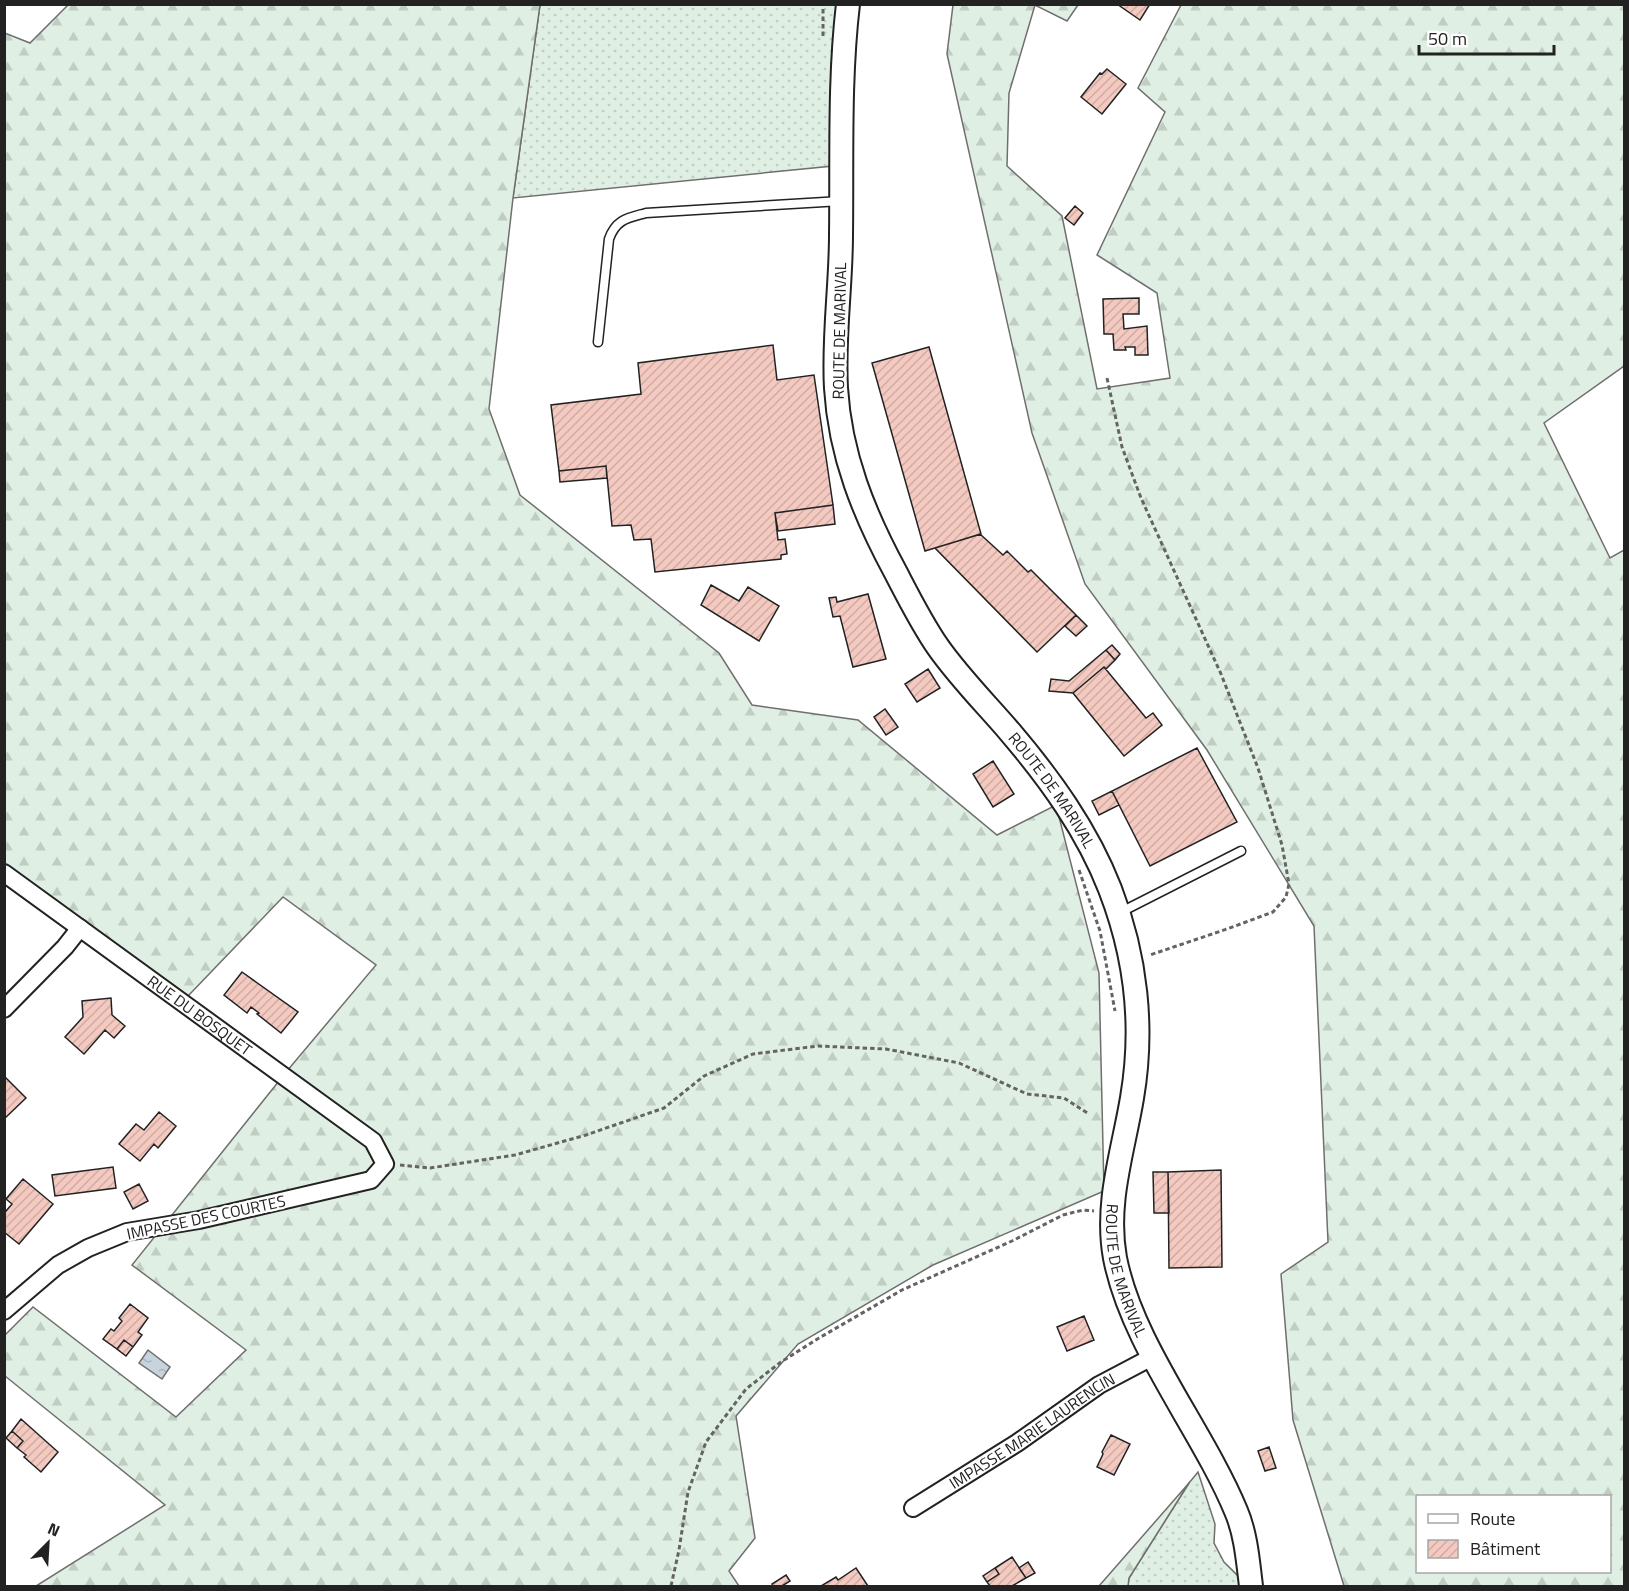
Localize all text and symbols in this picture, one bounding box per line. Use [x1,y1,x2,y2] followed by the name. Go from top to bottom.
[1419,18,1554,56] scale bar
[1428,25,1467,52] text: 50 m
[826,262,852,400] street label: ROUTE DE MARIVAL
[1003,727,1101,853] street label: ROUTE DE MARIVAL
[143,969,257,1062] street label: RUE DU BOSQUET
[124,1188,288,1246] street label: IMPASSE DES COURTES
[1100,1203,1153,1341] street label: ROUTE DE MARIVAL
[944,1367,1119,1495] street label: IMPASSE MARIE LAURENCIN
[1416,1495,1611,1573] legend
[1470,1505,1515,1532] text: Route
[18,1513,78,1573] north arrow
[44,1516,64,1543] text: N
[1470,1535,1541,1562] text: Bâtiment

